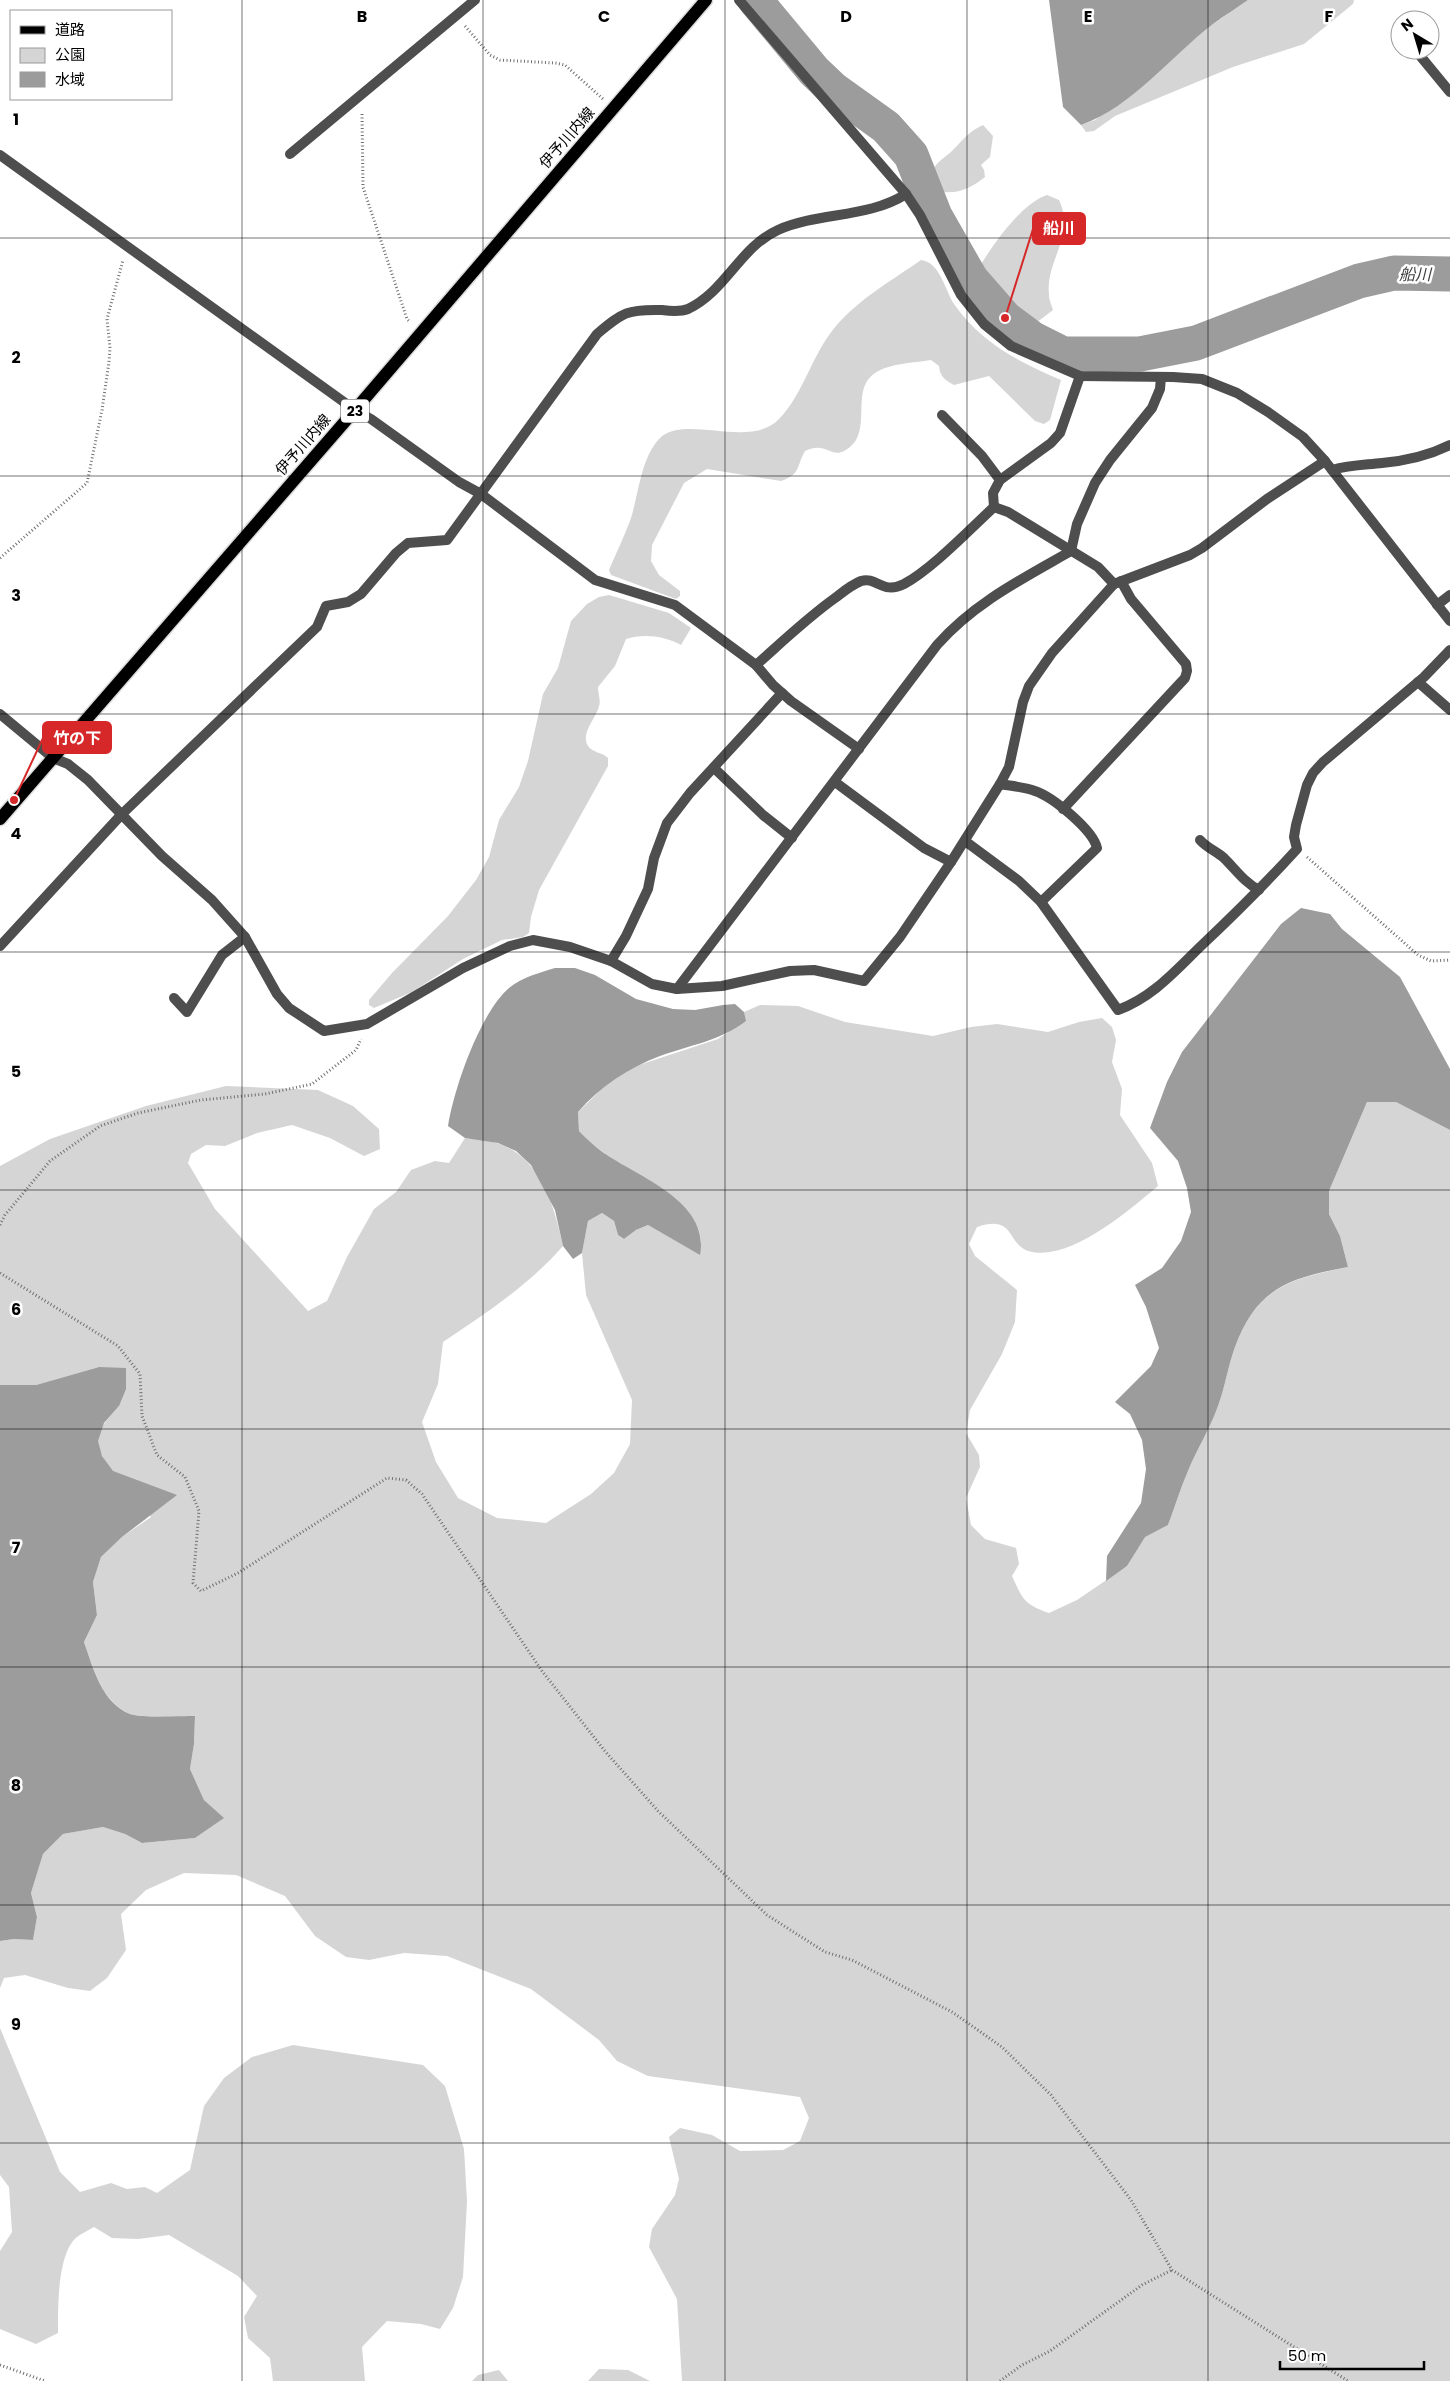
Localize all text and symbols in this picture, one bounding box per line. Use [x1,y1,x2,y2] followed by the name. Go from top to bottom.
[357,5,367,28] text: B
[598,5,610,28] text: C
[840,5,852,28] text: D
[1084,5,1092,28] text: E
[1325,5,1334,28] text: F
[10,10,172,100] legend
[1390,10,1440,60] north arrow
[1397,14,1417,36] text: N
[55,19,85,40] text: 道路
[55,44,85,65] text: 公園
[55,69,85,90] text: 水域
[534,102,599,173] street label: 伊予川内線
[13,108,19,131] text: 1
[1033,213,1085,244] callout: 船川
[1043,217,1075,240] text: 船川
[1399,263,1433,286] water label: 船川
[11,346,21,369] text: 2
[341,400,369,422] road number: 23
[270,409,335,480] street label: 伊予川内線
[11,584,21,607] text: 3
[43,722,111,753] callout: 竹の下
[53,727,101,750] text: 竹の下
[11,822,22,845] text: 4
[11,1060,21,1083] text: 5
[11,1298,21,1321] text: 6
[12,1536,21,1559] text: 7
[11,1774,21,1797] text: 8
[11,2013,21,2036] text: 9
[1280,2338,1424,2370] scale bar
[1288,2345,1326,2366] text: 50 m

